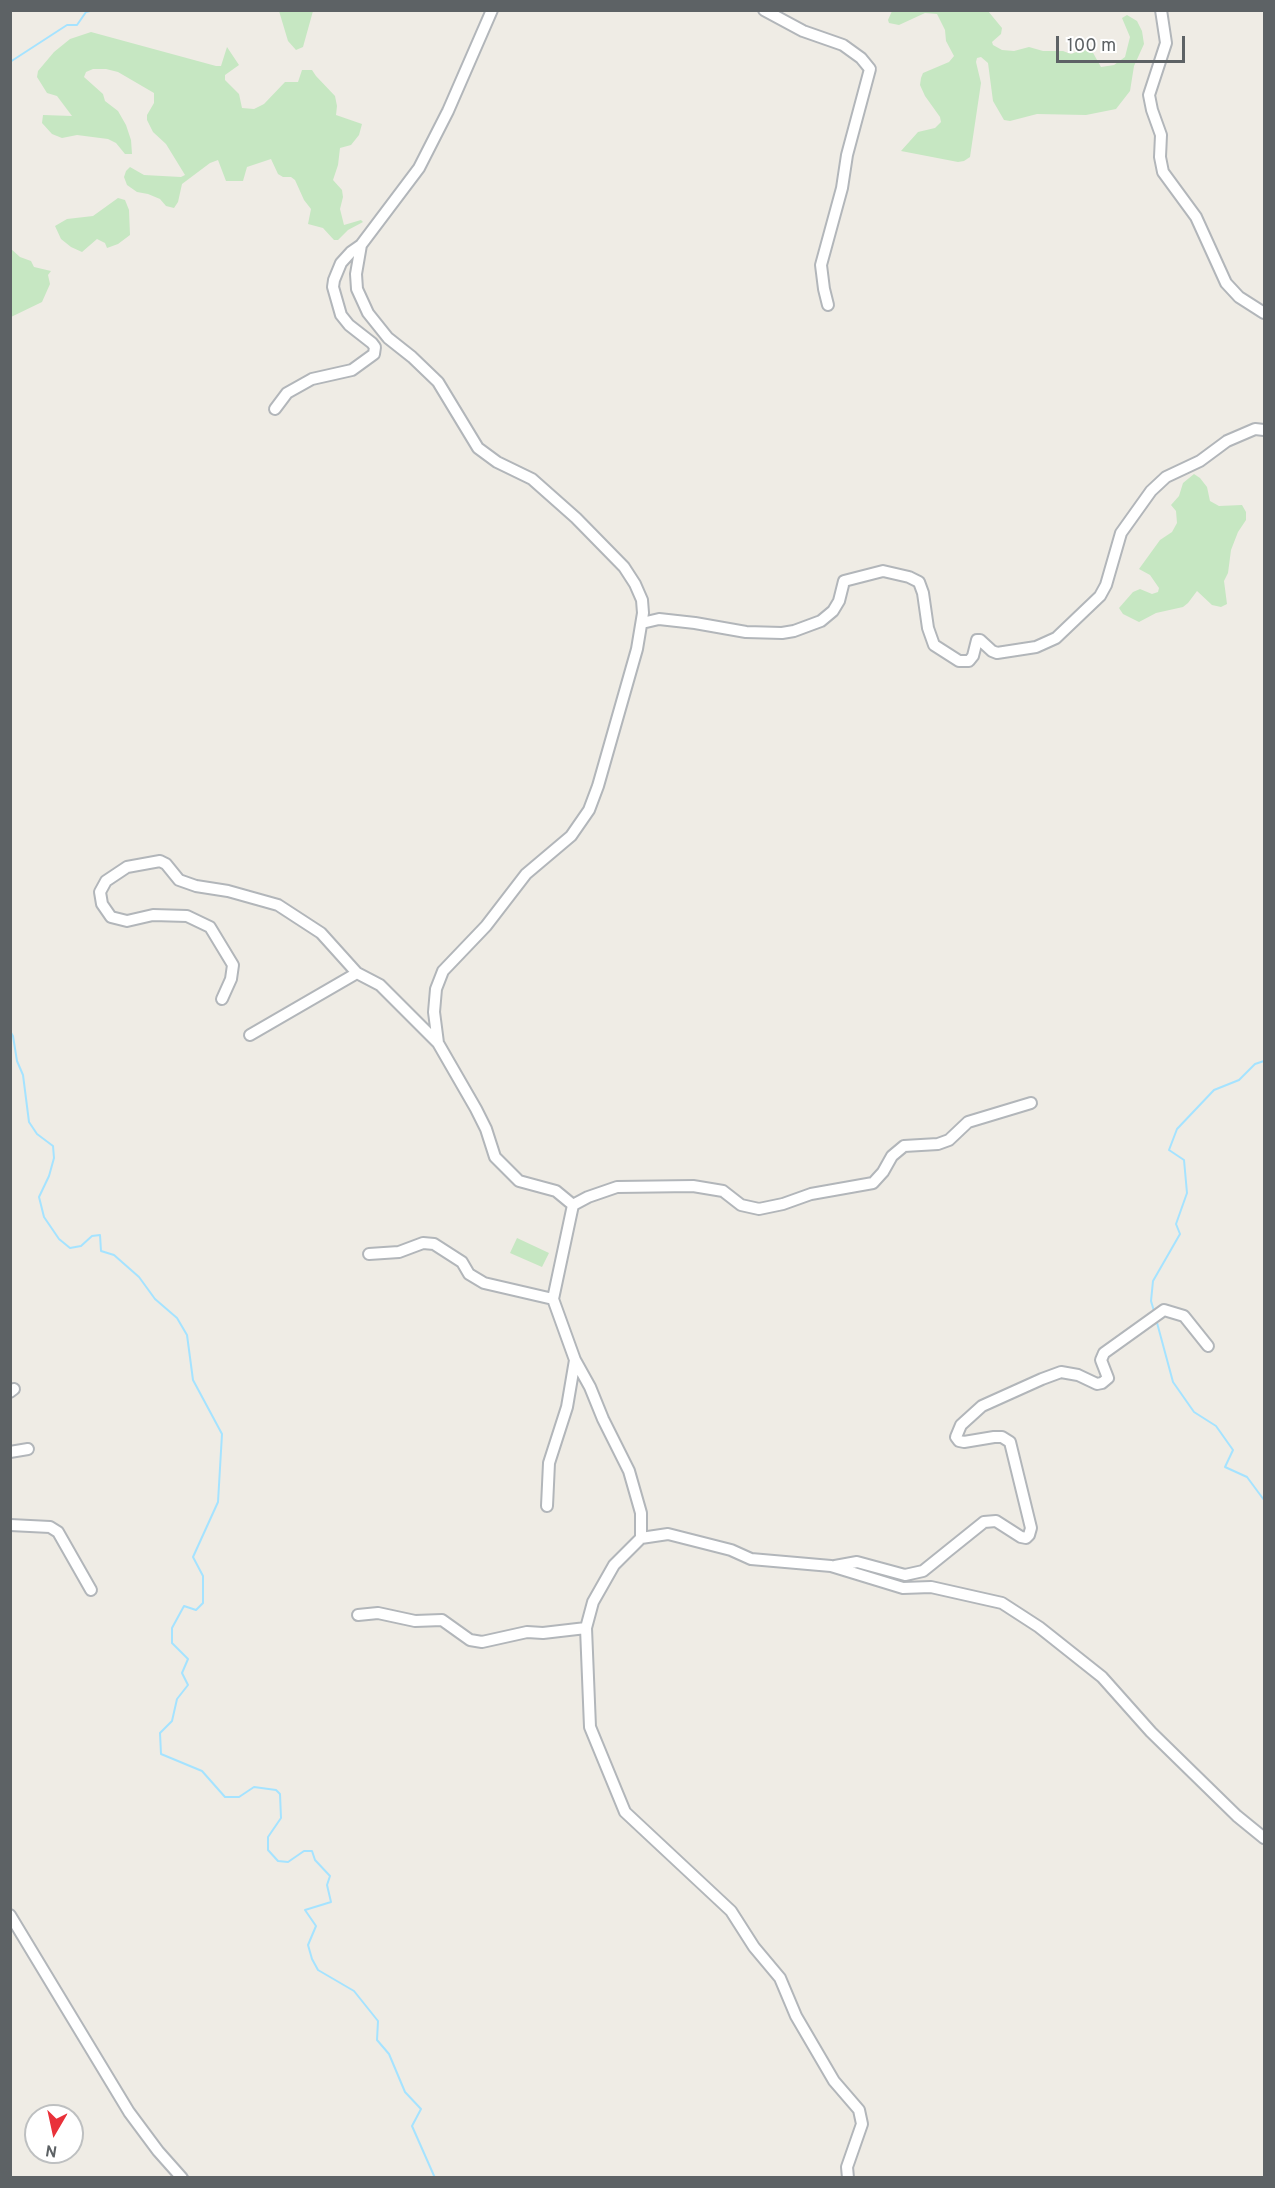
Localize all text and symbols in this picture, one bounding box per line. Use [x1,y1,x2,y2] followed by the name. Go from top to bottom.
[1059,24,1188,62] scale bar
[1067,35,1116,58] text: 100 m
[24,2104,84,2164] north arrow
[44,2139,59,2161] text: N

